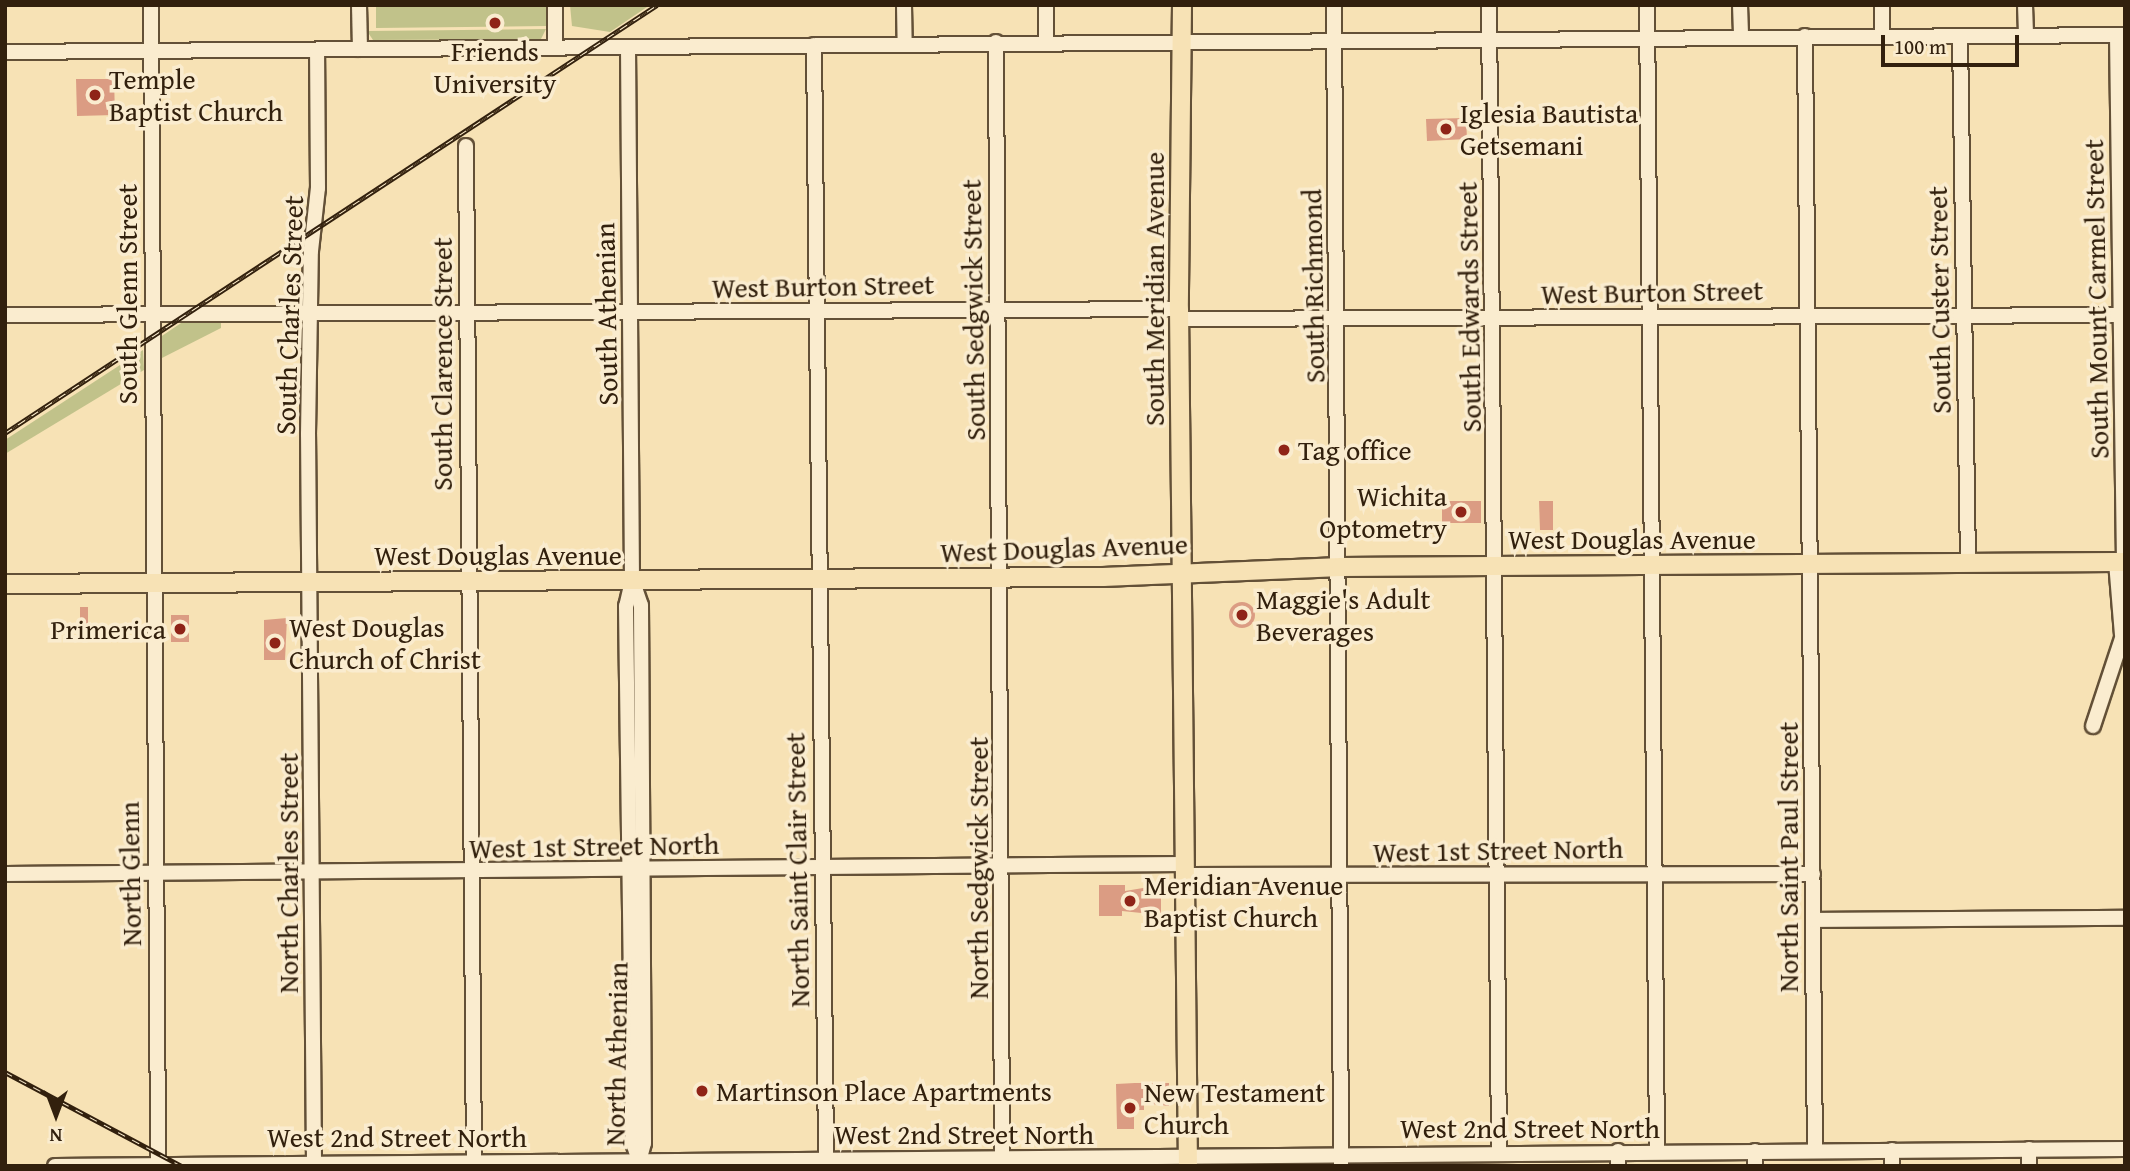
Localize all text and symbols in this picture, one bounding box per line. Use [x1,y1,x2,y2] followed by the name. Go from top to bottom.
[487,15,503,31] marker: Friends University
[1885,21,2023,65] scale bar
[1894,31,1946,62] text: 100 m
[434,34,556,100] place label: Friends University
[109,62,283,128] place label: Temple Baptist Church
[87,87,103,103] marker: Temple Baptist Church
[1460,96,1638,162] place label: Iglesia Bautista Getsemani
[1438,121,1454,137] marker: Iglesia Bautista Getsemani
[2076,139,2116,459] street label: South Mount Carmel Street
[1137,152,1171,426] street label: South Meridian Avenue
[954,179,992,441] street label: South Sedgwick Street
[1450,181,1488,433] street label: South Edwards Street
[110,184,144,404] street label: South Glenn Street
[1920,186,1958,414] street label: South Custer Street
[1295,189,1331,383] street label: South Richmond
[268,195,310,435] street label: South Charles Street
[588,222,624,406] street label: South Athenian
[425,237,459,491] street label: South Clarence Street
[711,267,935,305] street label: West Burton Street
[1540,273,1764,311] street label: West Burton Street
[1298,433,1412,467] place label: Tag office
[1276,442,1292,458] marker: Tag office
[1319,479,1447,545] place label: Wichita Optometry
[1453,504,1469,520] marker: Wichita Optometry
[1508,522,1756,556] street label: West Douglas Avenue
[940,527,1188,569] street label: West Douglas Avenue
[374,538,622,572] street label: West Douglas Avenue
[1256,582,1430,648] place label: Maggie's Adult Beverages
[1234,607,1250,623] marker: Maggie's Adult Beverages
[289,610,481,676] place label: West Douglas Church of Christ
[50,612,166,646] place label: Primerica
[172,621,188,637] marker: Primerica
[267,635,283,651] marker: West Douglas Church of Christ
[1771,722,1805,992] street label: North Saint Paul Street
[778,732,816,1008] street label: North Saint Clair Street
[961,737,995,999] street label: North Sedgwick Street
[271,753,305,993] street label: North Charles Street
[112,801,148,947] street label: North Glenn
[469,827,719,865] street label: West 1st Street North
[1373,831,1623,869] street label: West 1st Street North
[1144,868,1343,934] place label: Meridian Avenue Baptist Church
[1122,893,1138,909] marker: Meridian Avenue Baptist Church
[598,962,634,1146] street label: North Athenian
[716,1074,1052,1108] place label: Martinson Place Apartments
[1144,1075,1325,1141] place label: New Testament Church
[21,1080,91,1150] north arrow
[694,1083,710,1099] marker: Martinson Place Apartments
[1122,1100,1138,1116] marker: New Testament Church
[1400,1111,1660,1145] street label: West 2nd Street North
[834,1117,1094,1151] street label: West 2nd Street North
[267,1120,527,1154] street label: West 2nd Street North
[50,1122,62,1150] text: N

